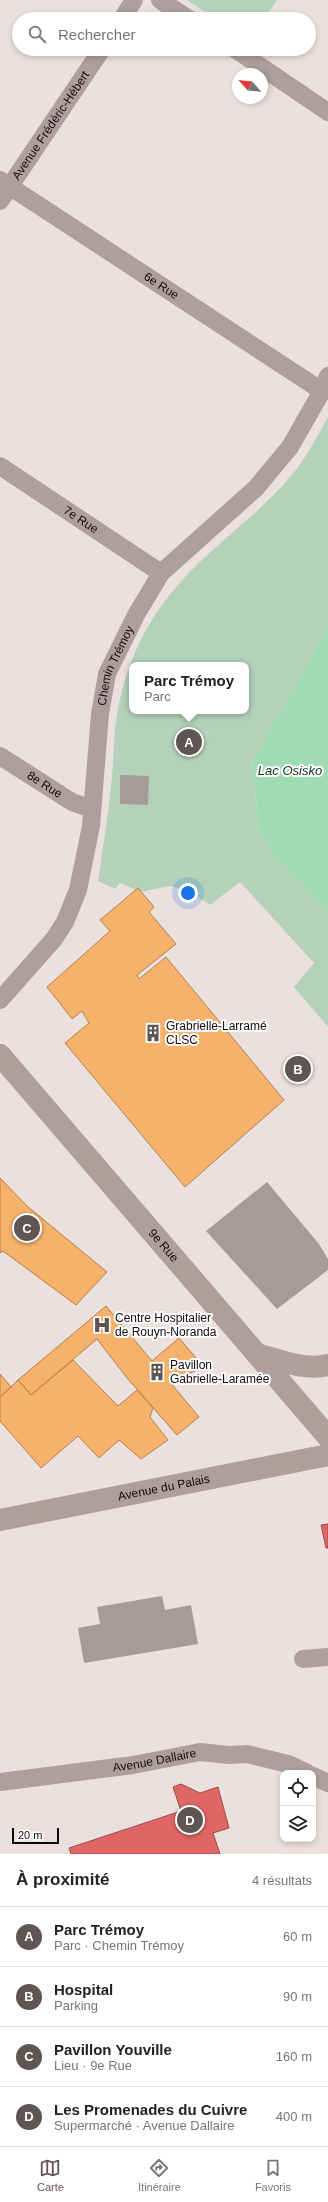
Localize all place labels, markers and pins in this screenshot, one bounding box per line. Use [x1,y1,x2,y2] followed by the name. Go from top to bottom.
[176,727,202,757] pin: A
[166,1019,267,1047] place label: Grabrielle-Larramé CLSC
[143,1023,163,1043] building icon: Grabrielle-Larramé CLSC
[285,1054,311,1084] pin: B
[14,1213,40,1243] pin: C
[115,1311,217,1339] place label: Centre Hospitalier de Rouyn-Noranda
[92,1315,112,1335] hospital icon: Centre Hospitalier de Rouyn-Noranda
[170,1358,270,1386] place label: Pavillon Gabrielle-Laramée
[147,1362,167,1382] building icon: Pavillon Gabrielle-Laramée
[177,1805,203,1835] pin: D

